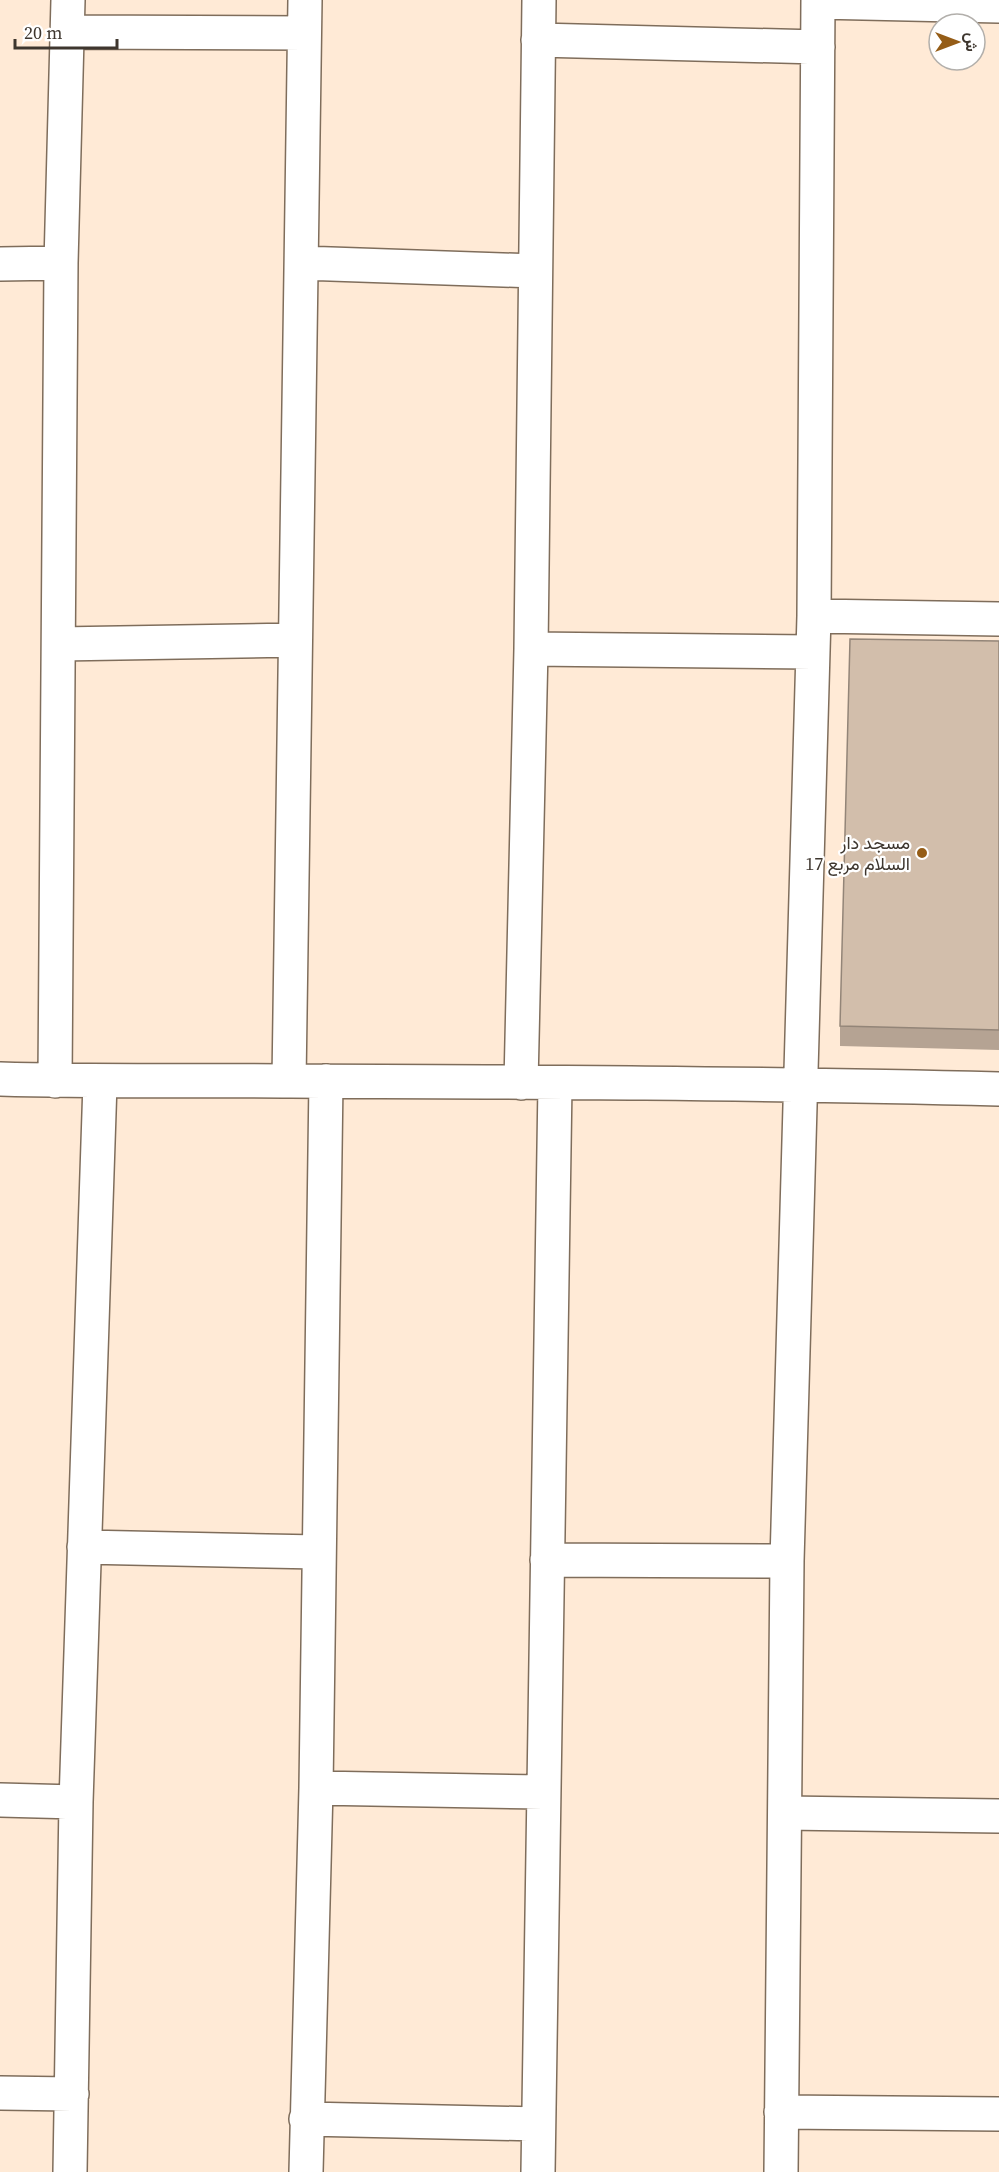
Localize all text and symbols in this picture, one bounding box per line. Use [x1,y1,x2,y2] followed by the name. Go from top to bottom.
[15,12,117,50] scale bar
[927,12,987,72] north arrow
[24,20,62,45] text: 20 m
[961,32,983,52] text: ش
[805,830,910,876] place label: مسجد دار السلام مربع 17
[915,846,929,860] marker: مسجد دار السلام مربع 17

